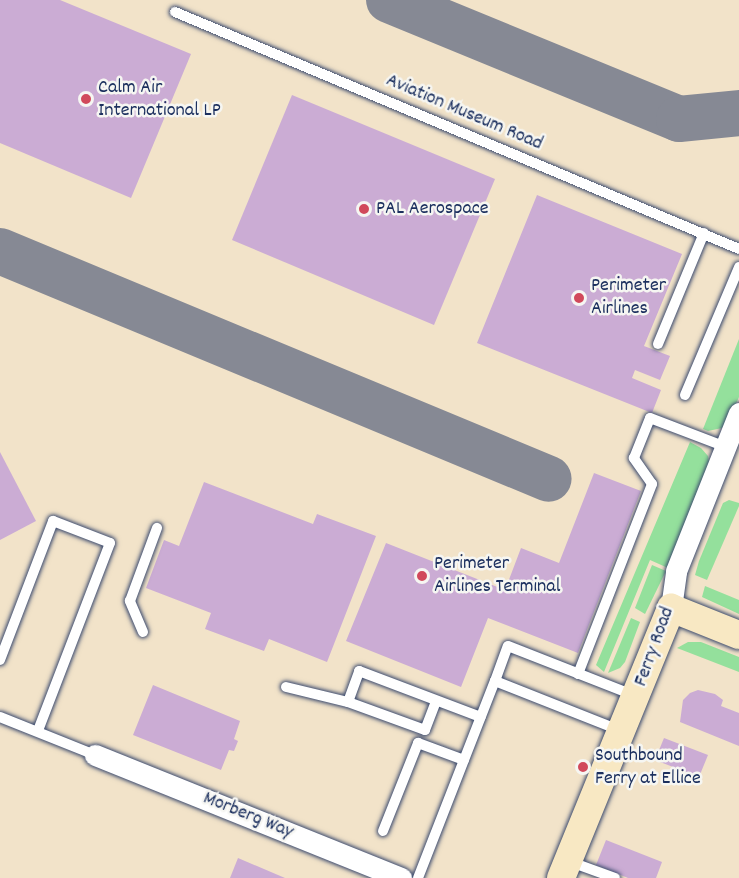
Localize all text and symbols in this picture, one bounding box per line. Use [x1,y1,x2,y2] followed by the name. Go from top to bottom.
[382,69,546,157] street label: Aviation Museum Road
[98,76,221,123] place label: Calm Air International LP
[79,92,93,106] marker: Calm Air International LP
[376,197,489,221] place label: PAL Aerospace
[357,202,371,216] marker: PAL Aerospace
[591,274,666,321] place label: Perimeter Airlines
[572,291,586,305] marker: Perimeter Airlines
[434,552,560,599] place label: Perimeter Airlines Terminal
[415,569,429,583] marker: Perimeter Airlines Terminal
[630,604,680,690] street label: Ferry Road
[595,744,701,791] place label: Southbound Ferry at Ellice
[576,760,590,774] marker: Southbound Ferry at Ellice
[199,787,297,845] street label: Morberg Way

